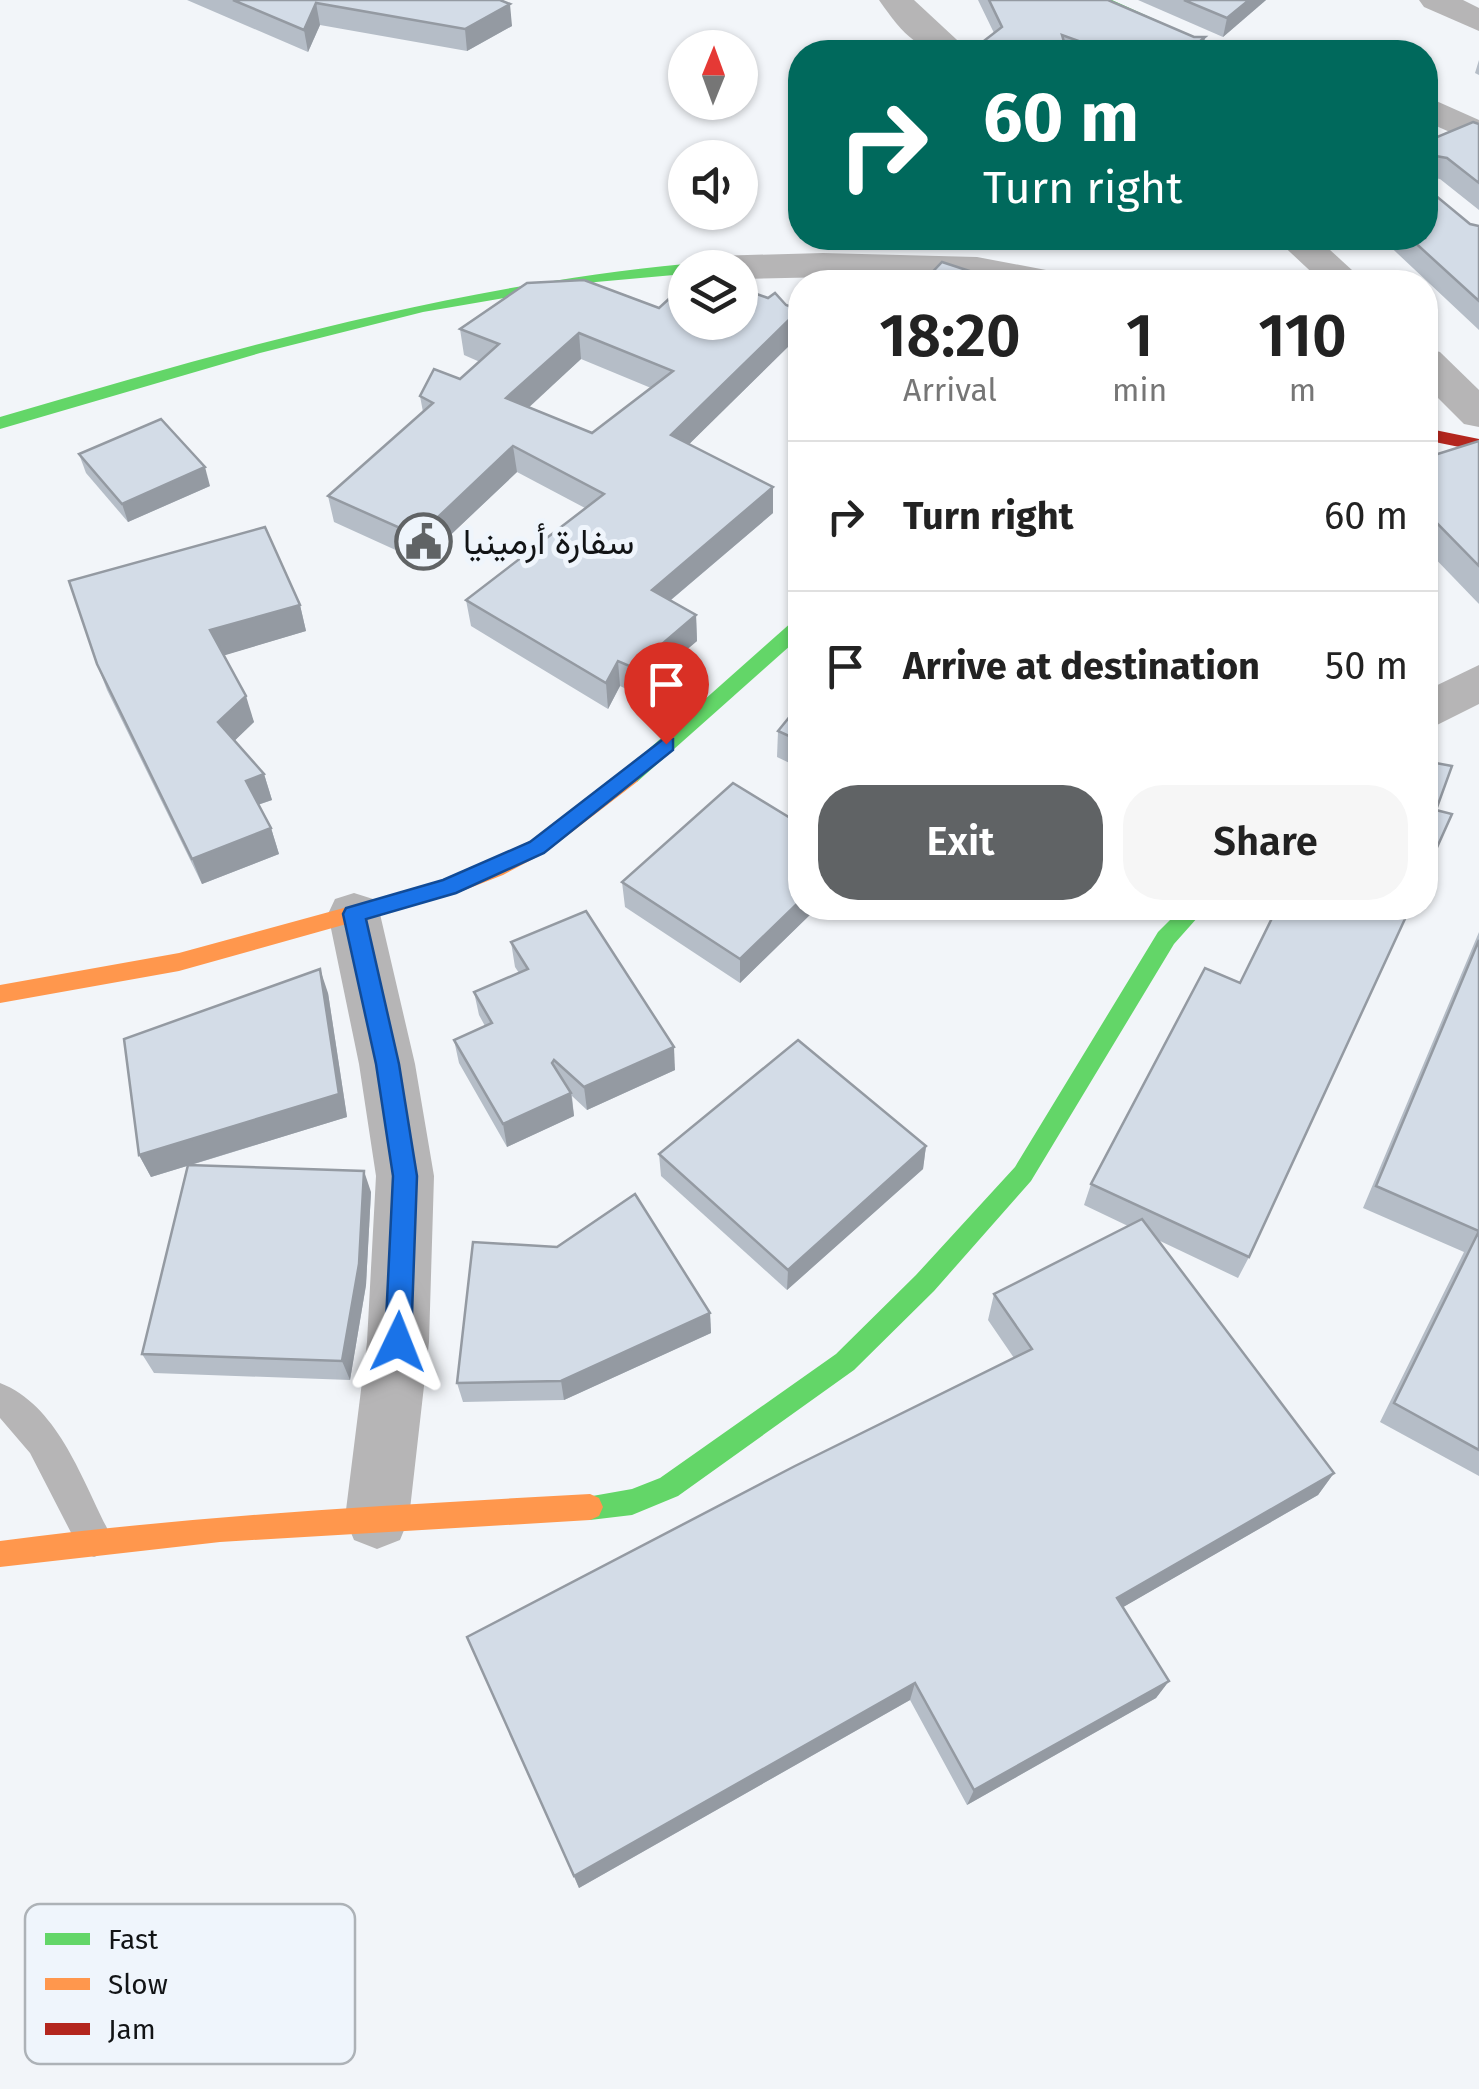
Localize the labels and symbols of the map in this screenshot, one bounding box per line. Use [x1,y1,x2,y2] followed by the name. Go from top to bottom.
[668,30,758,120] north arrow
[394,512,454,572] public building icon: سفارة أرمينيا
[463,521,634,564] place label: سفارة أرمينيا
[624,642,709,745] pin
[346,1290,450,1394] position arrow
[25,1904,355,2064] legend
[108,1923,159,1956] text: Fast
[108,1968,168,2001] text: Slow
[108,2013,156,2046] text: Jam

